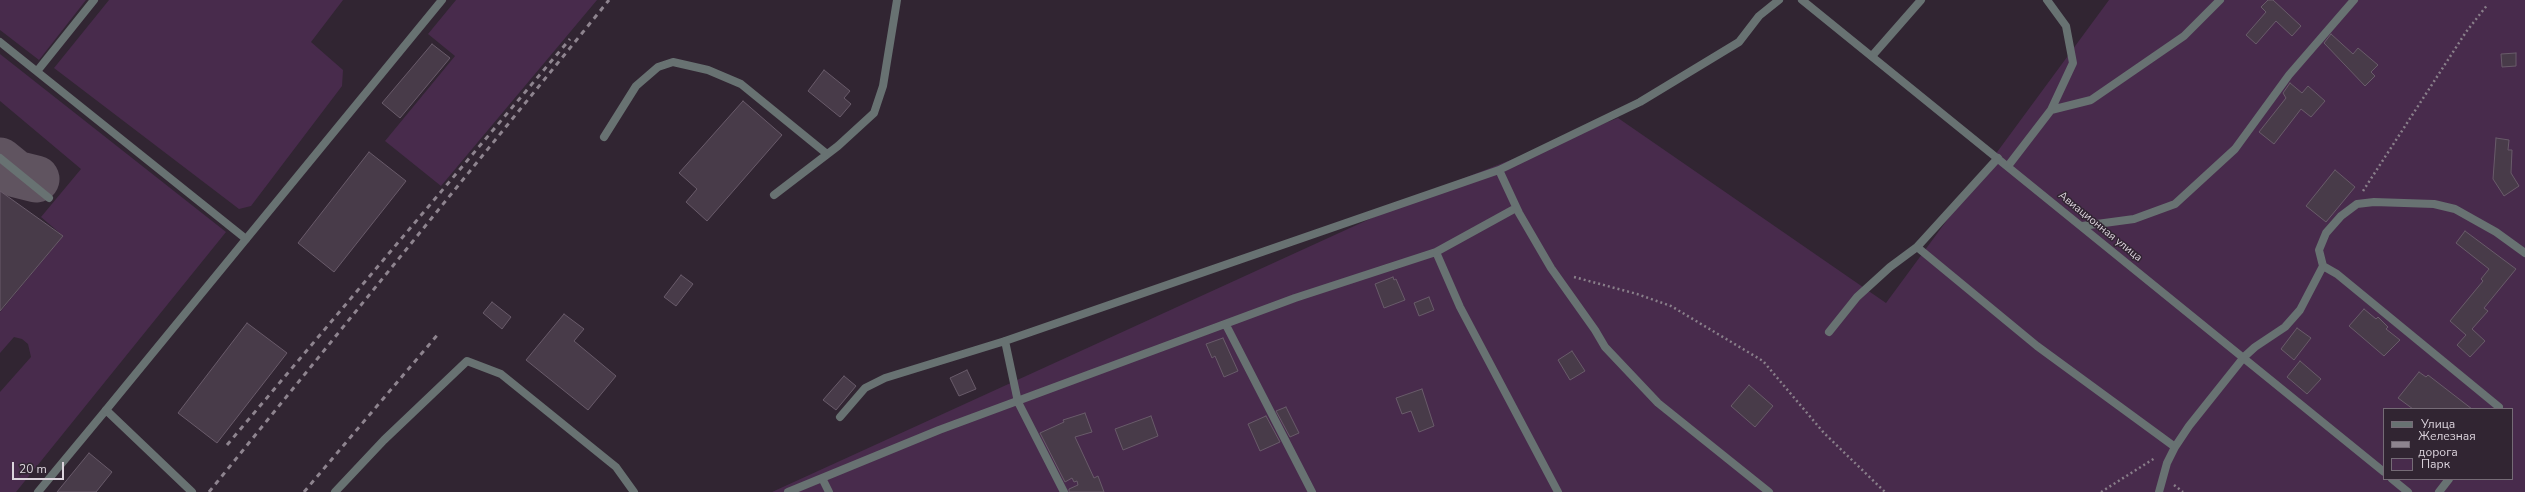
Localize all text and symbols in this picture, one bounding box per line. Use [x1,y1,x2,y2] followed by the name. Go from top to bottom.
[2055,189,2145,265] street label: Авиационная улица
[2383,408,2513,480] legend
[2421,416,2455,432] text: Улица
[2418,428,2476,460] text: Железная дорога
[14,454,66,480] scale bar
[2421,456,2450,472] text: Парк
[19,461,47,477] text: 20 m

